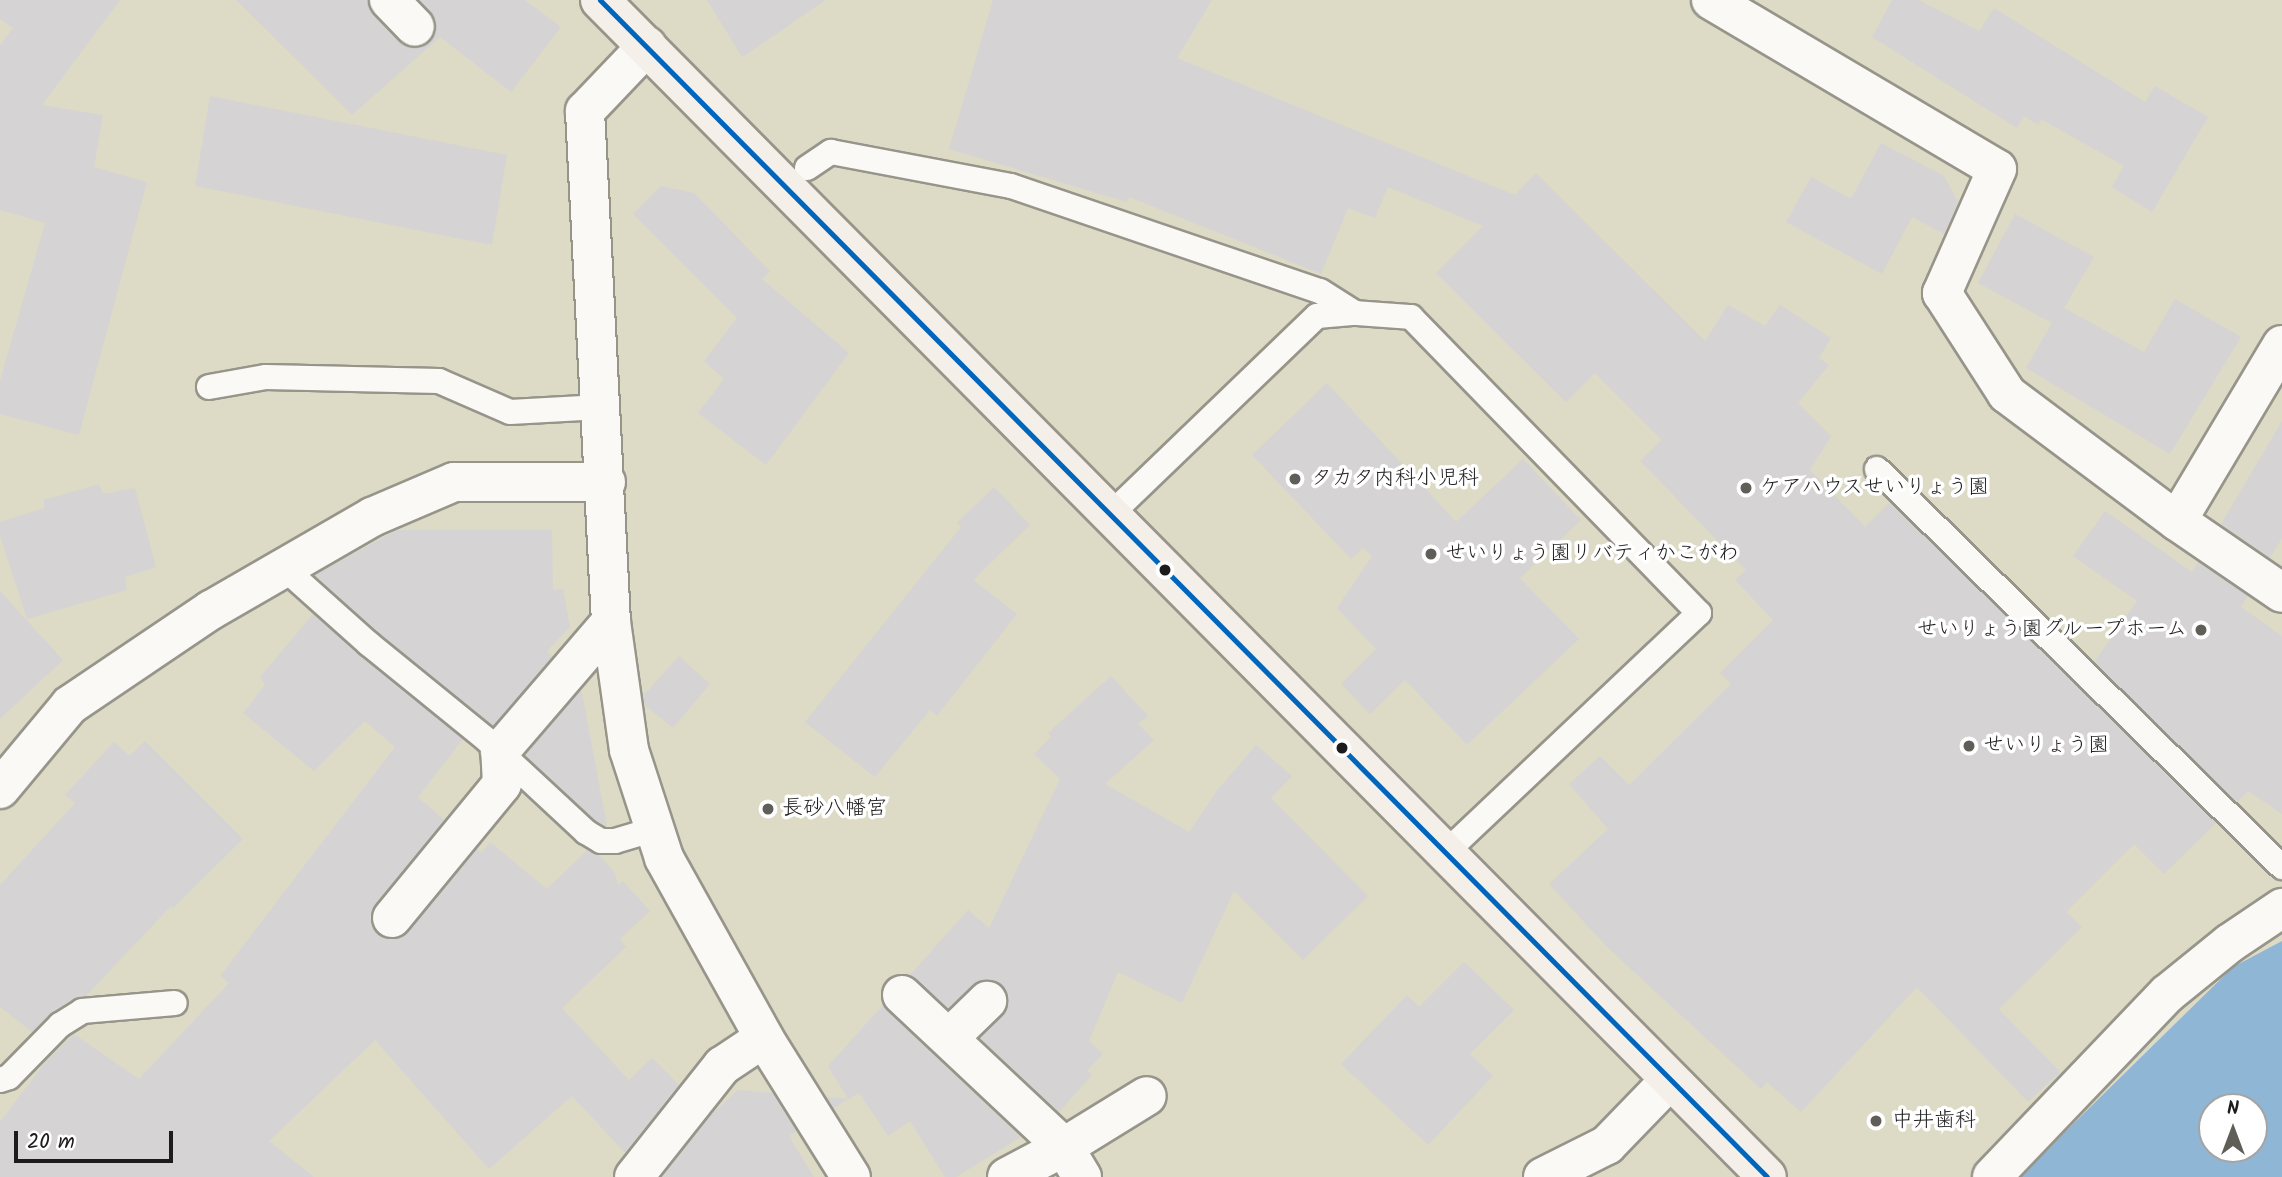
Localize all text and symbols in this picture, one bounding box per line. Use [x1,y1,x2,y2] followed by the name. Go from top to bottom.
[1311,466,1479,492] place label: タカタ内科小児科
[1285,469,1305,489] marker: タカタ内科小児科
[1760,475,1991,501] place label: ケアハウスせいりょう園
[1738,480,1754,496] marker: ケアハウスせいりょう園
[1445,541,1739,567] place label: せいりょう園リバティかこがわ
[1423,546,1439,562] marker: せいりょう園リバティかこがわ
[1158,563,1172,577] unlabelled marker
[1913,617,2187,643] place label: せいりょう園グループホーム
[2193,622,2209,638] marker: せいりょう園グループホーム
[1983,733,2109,759] place label: せいりょう園
[1961,738,1977,754] marker: せいりょう園
[1335,741,1349,755] unlabelled marker
[782,796,887,822] place label: 長砂八幡宮
[760,801,776,817] marker: 長砂八幡宮
[2198,1093,2268,1163] north arrow
[2227,1094,2239,1124] text: N
[1892,1108,1976,1134] place label: 中井歯科
[1866,1111,1886,1131] marker: 中井歯科
[18,1118,177,1162] scale bar
[27,1126,75,1159] text: 20 m

